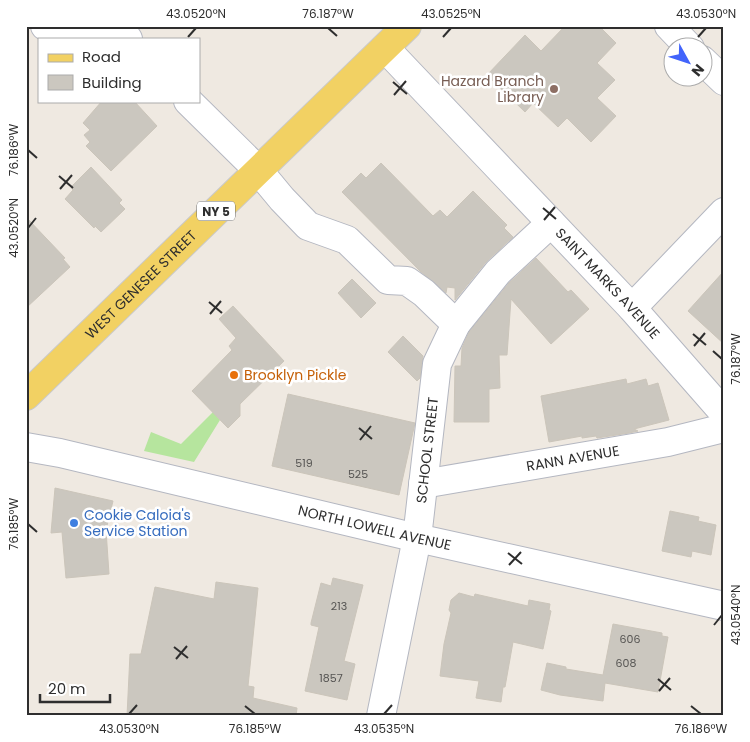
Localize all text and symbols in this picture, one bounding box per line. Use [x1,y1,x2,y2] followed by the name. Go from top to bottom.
[166,5,226,22] text: 43.0520°N
[302,5,354,22] text: 76.187°W
[421,5,481,22] text: 43.0525°N
[676,5,736,22] text: 43.0530°N
[38,38,200,102] legend
[662,38,712,88] north arrow
[82,46,121,67] text: Road
[687,60,709,81] text: N
[441,71,544,107] place label: Hazard Branch Library
[82,72,142,93] text: Building
[548,83,560,95] marker: Hazard Branch Library
[5,124,22,176] text: 76.186°W
[5,198,22,258] text: 43.0520°N
[197,202,235,220] road number: NY 5
[551,223,665,343] street label: SAINT MARKS AVENUE
[81,225,201,343] street label: WEST GENESEE STREET
[727,333,744,385] text: 76.187°W
[244,365,347,385] place label: Brooklyn Pickle
[228,369,240,381] marker: Brooklyn Pickle
[411,396,443,504] street label: SCHOOL STREET
[525,441,621,476] street label: RANN AVENUE
[295,455,313,471] house number: 519
[348,466,368,482] house number: 525
[5,498,22,550] text: 76.185°W
[296,500,453,555] street label: NORTH LOWELL AVENUE
[84,505,191,541] place label: Cookie Caloia's Service Station
[68,517,80,529] marker: Cookie Caloia's Service Station
[727,585,744,645] text: 43.0540°N
[331,598,347,614] house number: 213
[620,631,640,647] house number: 606
[616,655,636,671] house number: 608
[319,670,343,686] house number: 1857
[40,672,110,704] scale bar
[48,678,86,699] text: 20 m
[99,720,159,737] text: 43.0530°N
[229,720,281,737] text: 76.185°W
[354,720,414,737] text: 43.0535°N
[675,720,727,737] text: 76.186°W

